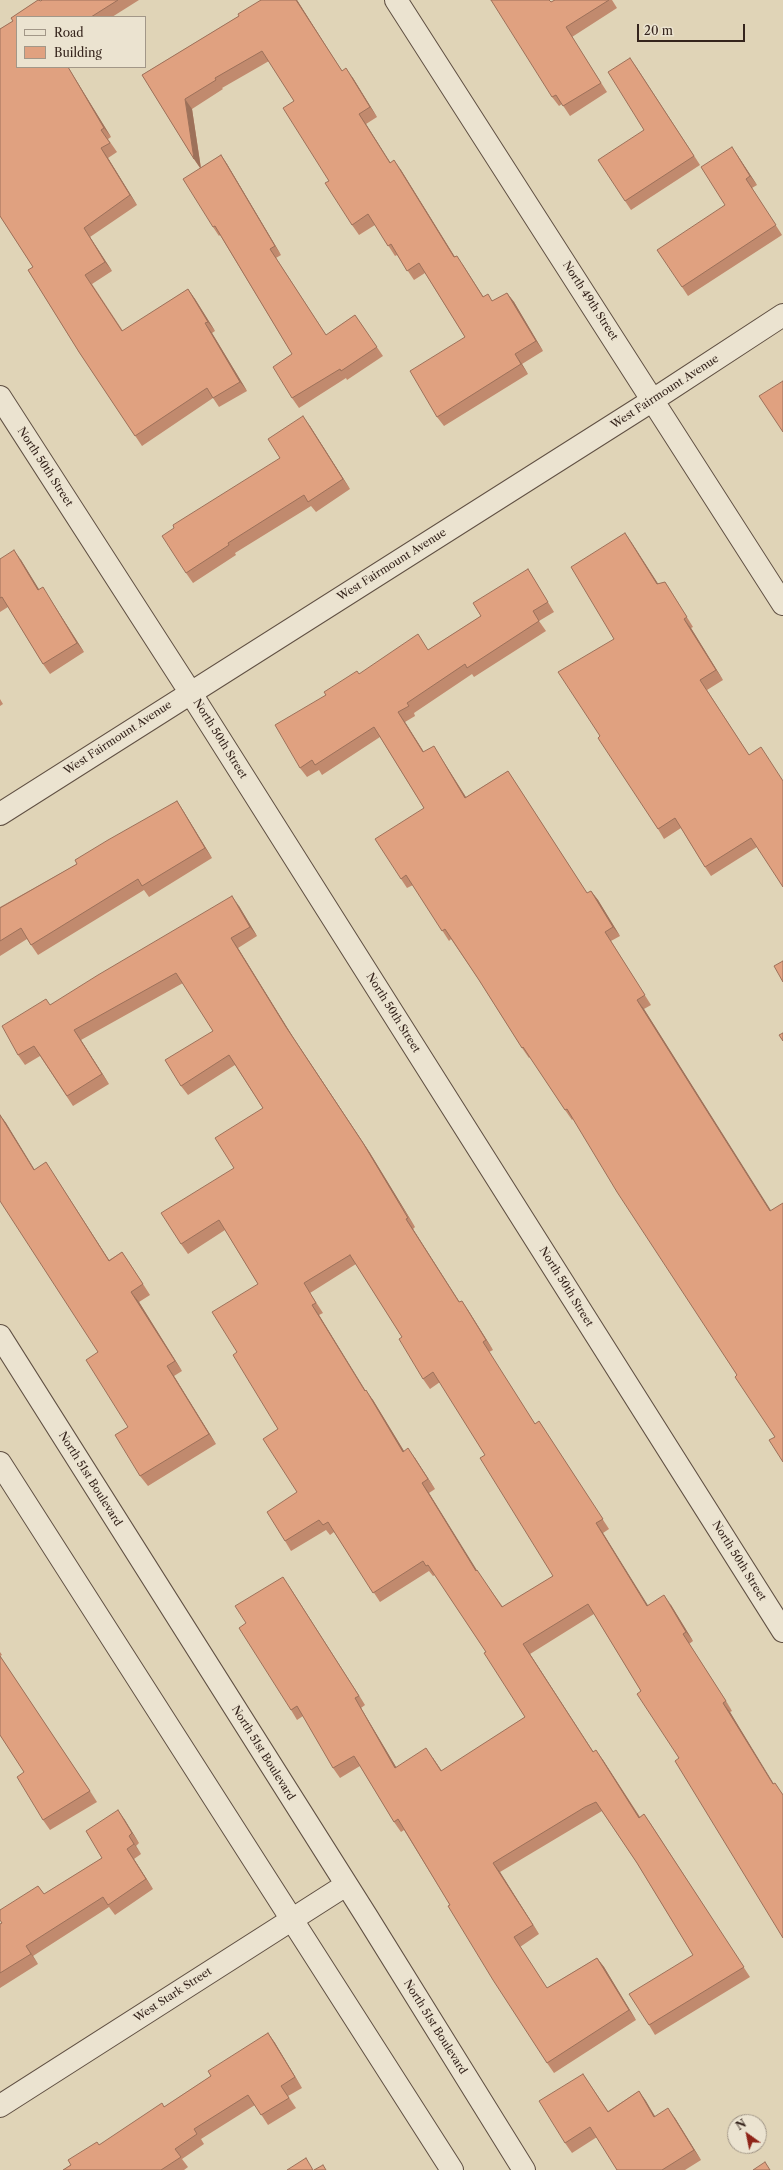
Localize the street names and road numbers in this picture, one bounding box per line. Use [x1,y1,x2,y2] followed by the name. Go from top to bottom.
[560,259,620,343] street label: North 49th Street
[609,352,721,432] street label: West Fairmount Avenue
[14,425,76,509] street label: North 50th Street
[335,526,449,604] street label: West Fairmount Avenue
[190,697,250,781] street label: North 50th Street
[62,698,174,778] street label: West Fairmount Avenue
[363,971,423,1055] street label: North 50th Street
[536,1245,596,1329] street label: North 50th Street
[56,1429,124,1529] street label: North 51st Boulevard
[709,1519,769,1603] street label: North 50th Street
[229,1703,297,1803] street label: North 51st Boulevard
[132,1965,214,2025] street label: West Stark Street
[401,1977,469,2077] street label: North 51st Boulevard

